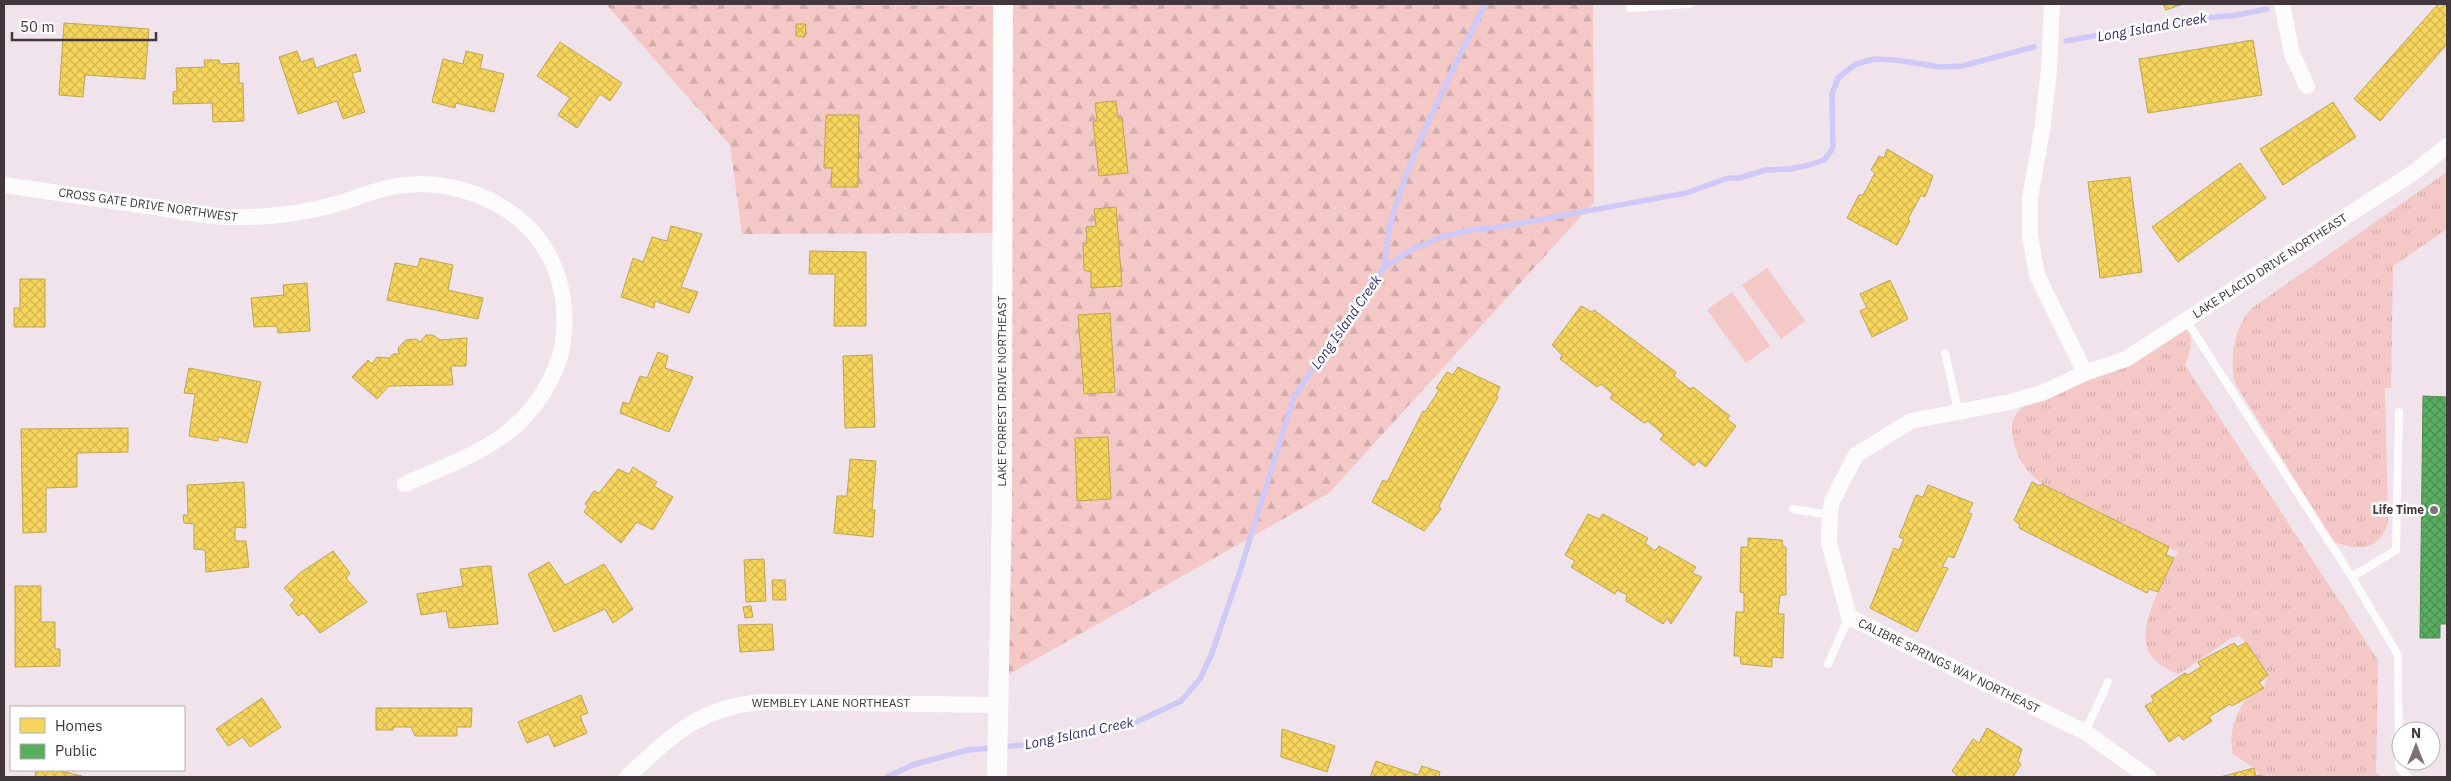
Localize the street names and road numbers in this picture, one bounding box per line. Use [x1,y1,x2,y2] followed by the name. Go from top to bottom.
[57,184,239,225] street label: CROSS GATE DRIVE NORTHWEST
[2190,210,2350,321] street label: LAKE PLACID DRIVE NORTHEAST
[994,295,1009,487] street label: LAKE FORREST DRIVE NORTHEAST
[1856,615,2043,716] street label: CALIBRE SPRINGS WAY NORTHEAST
[752,695,910,710] street label: WEMBLEY LANE NORTHEAST

